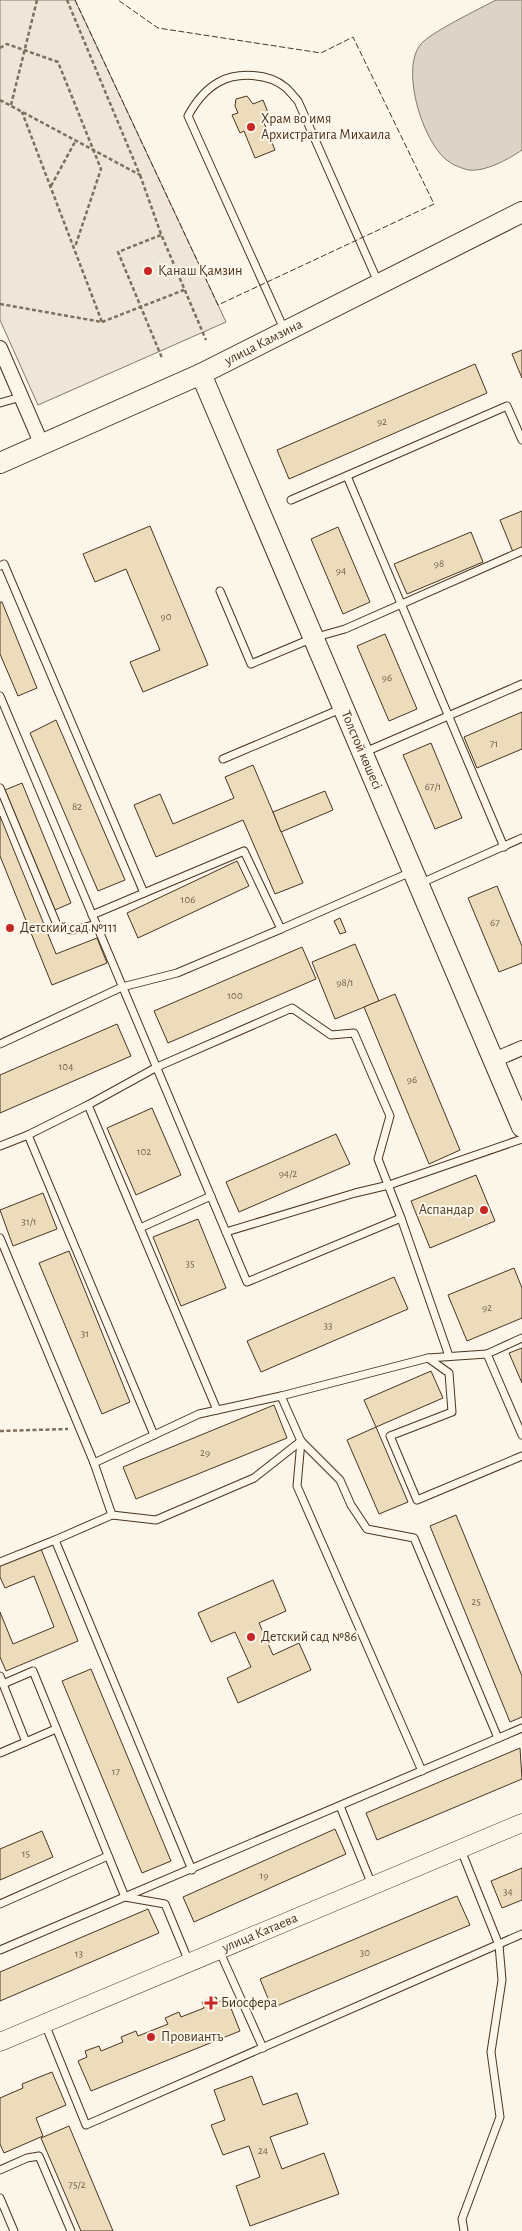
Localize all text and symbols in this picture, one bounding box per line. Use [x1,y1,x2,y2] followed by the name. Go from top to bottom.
[261,112,391,142] place label: Храм во имя Архистратига Михаила
[245,121,257,133] marker: Храм во имя Архистратига Михаила
[158,264,243,278] place label: Қанаш Қамзин
[142,265,154,277] marker: Қанаш Қамзин
[222,317,305,368] street label: улица Камзина
[377,416,387,427] house number: 92
[434,558,444,569] house number: 98
[336,565,346,576] house number: 94
[161,611,172,622] house number: 90
[382,672,392,683] house number: 96
[338,709,384,792] street label: Толстой көшесі
[490,738,498,749] house number: 71
[425,781,441,792] house number: 67/1
[72,801,82,812] house number: 82
[181,894,195,905] house number: 106
[490,917,500,928] house number: 67
[20,921,117,935] place label: Детский сад №111
[4,922,16,934] marker: Детский сад №111
[336,977,354,988] house number: 98/1
[227,990,243,1001] house number: 100
[59,1061,73,1072] house number: 104
[407,1074,417,1085] house number: 96
[137,1146,151,1157] house number: 102
[279,1168,297,1179] house number: 94/2
[419,1203,474,1217] place label: Аспандар
[478,1204,490,1216] marker: Аспандар
[21,1216,37,1227] house number: 31/1
[185,1258,195,1269] house number: 35
[482,1302,492,1313] house number: 92
[323,1320,333,1331] house number: 33
[81,1328,89,1339] house number: 31
[200,1447,210,1458] house number: 29
[471,1596,481,1607] house number: 25
[261,1630,357,1644] place label: Детский сад №86
[245,1631,257,1643] marker: Детский сад №86
[112,1766,121,1777] house number: 17
[22,1848,31,1859] house number: 15
[260,1870,268,1881] house number: 19
[503,1886,513,1897] house number: 34
[219,1911,300,1955] street label: улица Катаева
[360,1947,370,1958] house number: 30
[75,1948,84,1959] house number: 13
[221,1996,278,2010] place label: Биосфера
[205,1997,217,2009] marker: Биосфера
[161,2030,224,2044] place label: Провиантъ
[145,2031,157,2043] marker: Провиантъ
[258,2145,268,2156] house number: 24
[68,2179,86,2190] house number: 75/2

